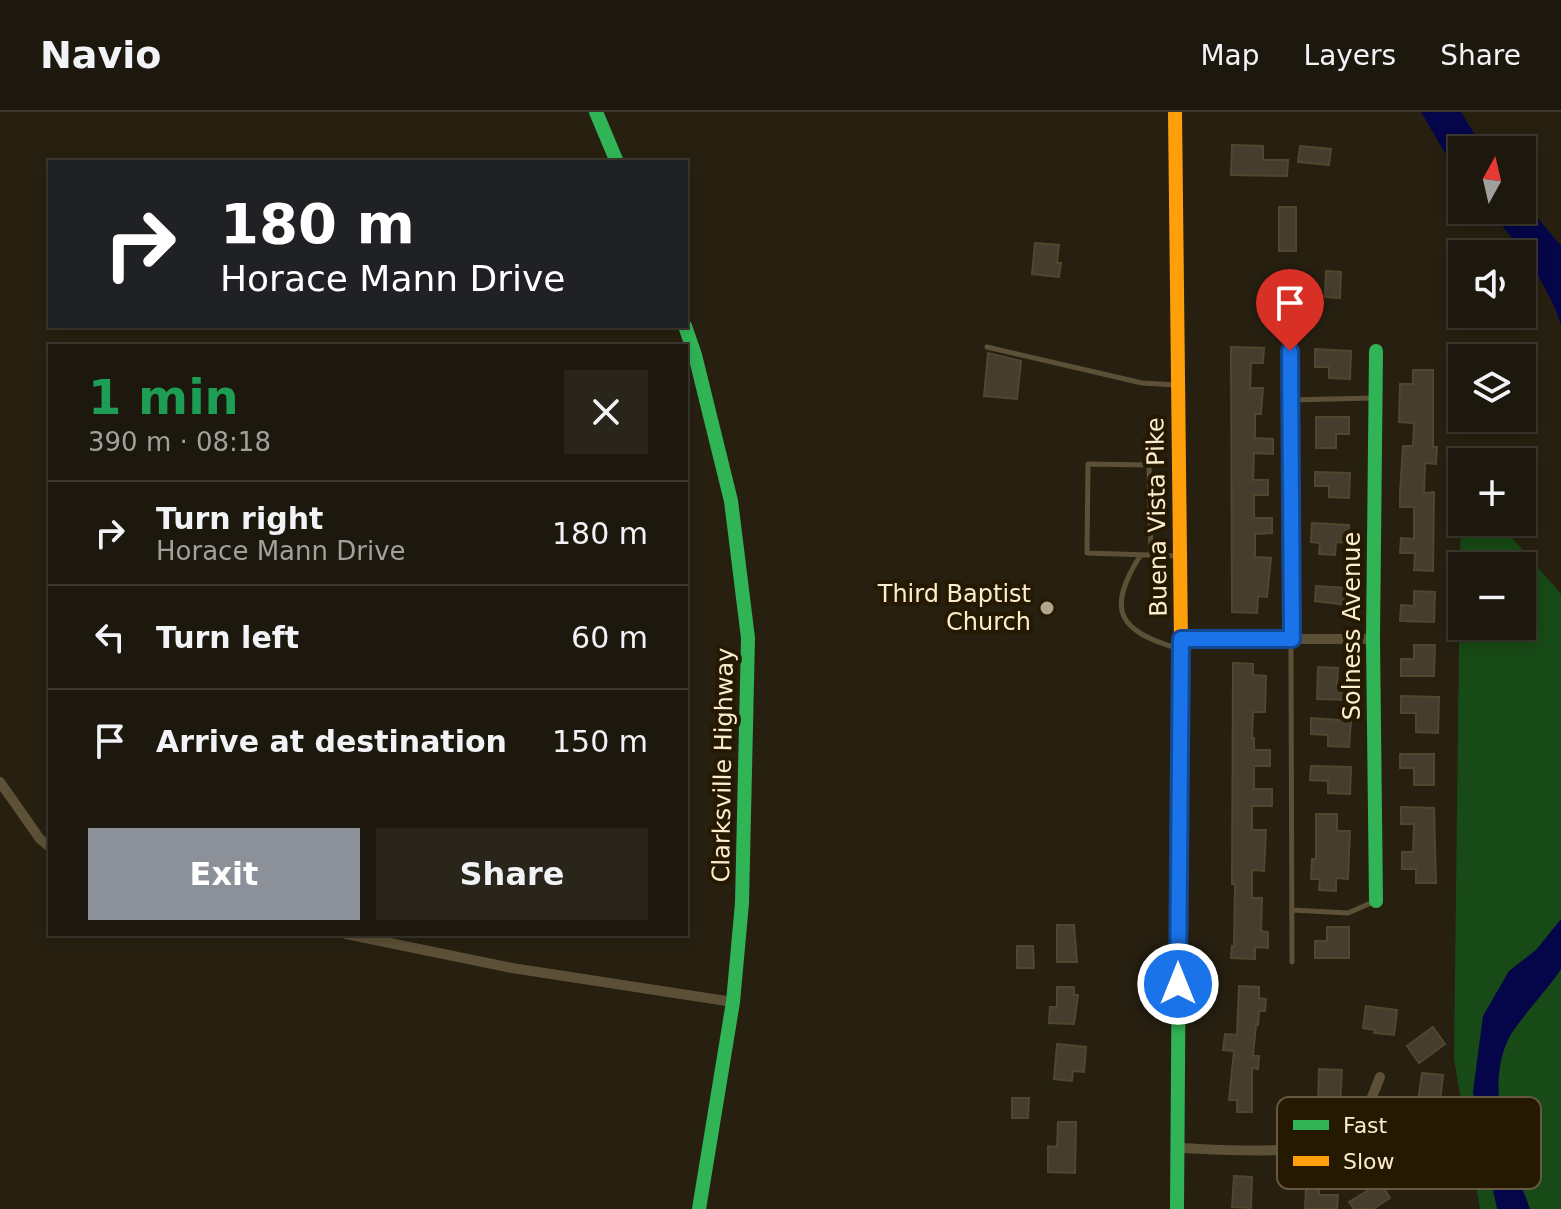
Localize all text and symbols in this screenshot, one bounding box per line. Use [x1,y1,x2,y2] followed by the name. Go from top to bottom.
[40,33,161,77] text: Navio
[1200,39,1260,72] text: Map
[1304,39,1396,72] text: Layers
[1440,39,1521,72] text: Share
[1448,136,1536,224] north arrow
[1448,136,1536,640] map controls
[220,191,415,256] text: 180 m
[88,192,192,296] icon: right
[1448,240,1536,328] button: sound
[220,258,566,299] text: Horace Mann Drive
[1256,269,1324,351] pin
[1268,281,1312,325] icon: arrive
[1448,344,1536,432] button: layers
[88,369,239,425] text: 1 min
[564,370,648,454] button: close
[1141,417,1173,617] street label: Buena Vista Pike
[88,427,271,457] text: 390 m · 08:18
[1448,448,1536,536] button: +
[156,501,323,536] text: Turn right
[88,511,132,555] icon: right
[552,516,648,551] text: 180 m
[1338,532,1366,720] street label: Solness Avenue
[156,536,406,566] text: Horace Mann Drive
[1448,552,1536,640] button: −
[877,580,1031,636] place label: Third Baptist Church
[1038,599,1056,617] marker: Third Baptist Church
[88,615,132,659] icon: left
[156,620,299,655] text: Turn left
[571,620,648,655] text: 60 m
[707,647,739,883] street label: Clarksville Highway
[88,719,132,763] icon: arrive
[156,724,507,759] text: Arrive at destination
[552,724,648,759] text: 150 m
[88,828,360,920] button: Exit
[376,828,648,920] button: Share
[1136,942,1220,1026] position arrow
[1277,1097,1541,1189] legend
[1343,1113,1388,1138] text: Fast
[1343,1149,1395,1174] text: Slow

